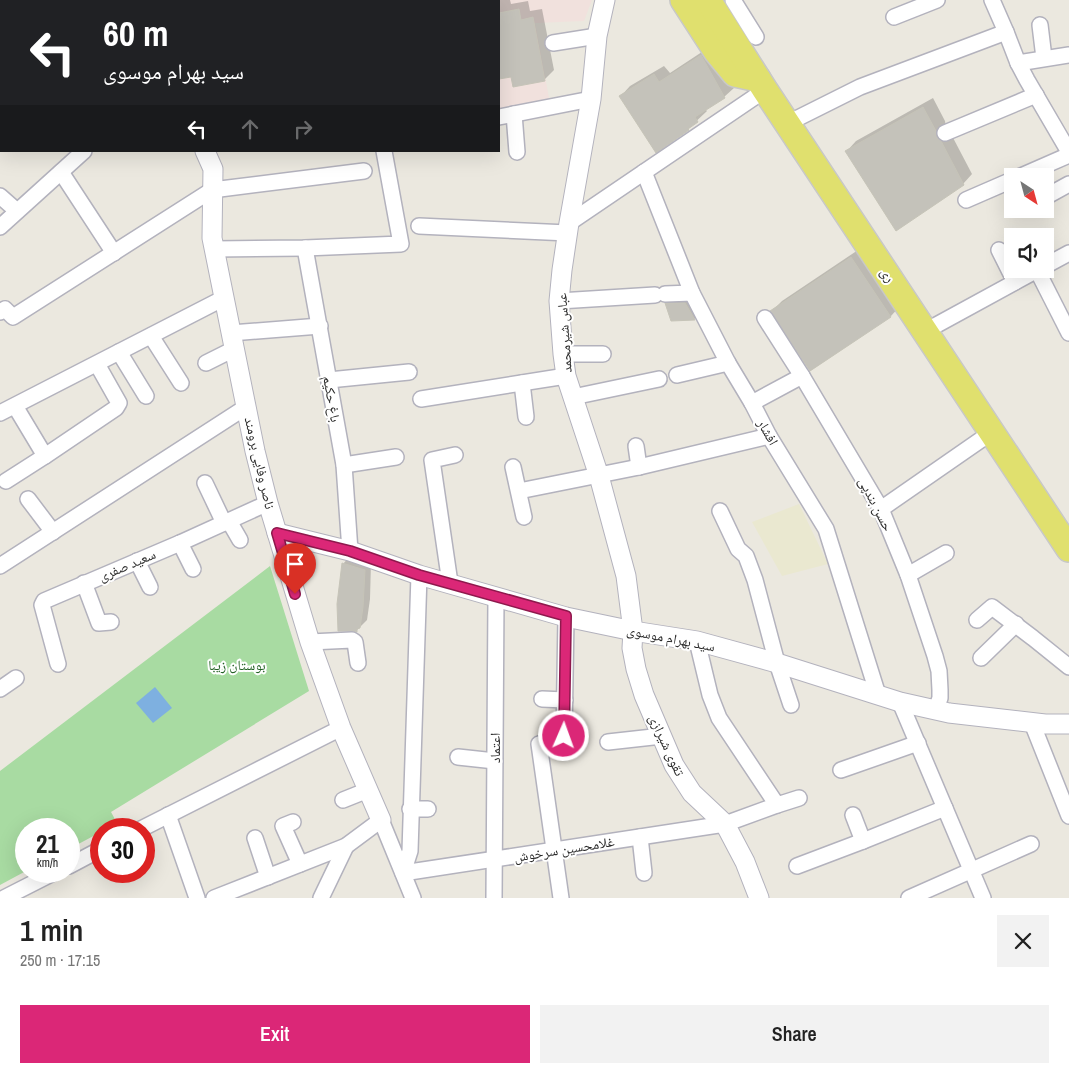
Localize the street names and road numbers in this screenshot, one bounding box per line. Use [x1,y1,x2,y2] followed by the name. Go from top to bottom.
[877,264,899,286] street label: ری
[552,292,576,374] street label: عباس شیرمحمد
[318,374,345,424] street label: باغ حکیم
[241,415,279,511] street label: ناصر وفایی برومند
[753,415,783,448] street label: افشار
[855,474,897,534] street label: حسن بندپی
[96,545,158,585] street label: سعید صفری
[625,621,717,656] street label: سید بهرام موسوی
[645,711,689,779] street label: تقوی شیرازی
[486,733,504,763] street label: اعتماد
[512,832,616,866] street label: غلامحسین سرخوش

